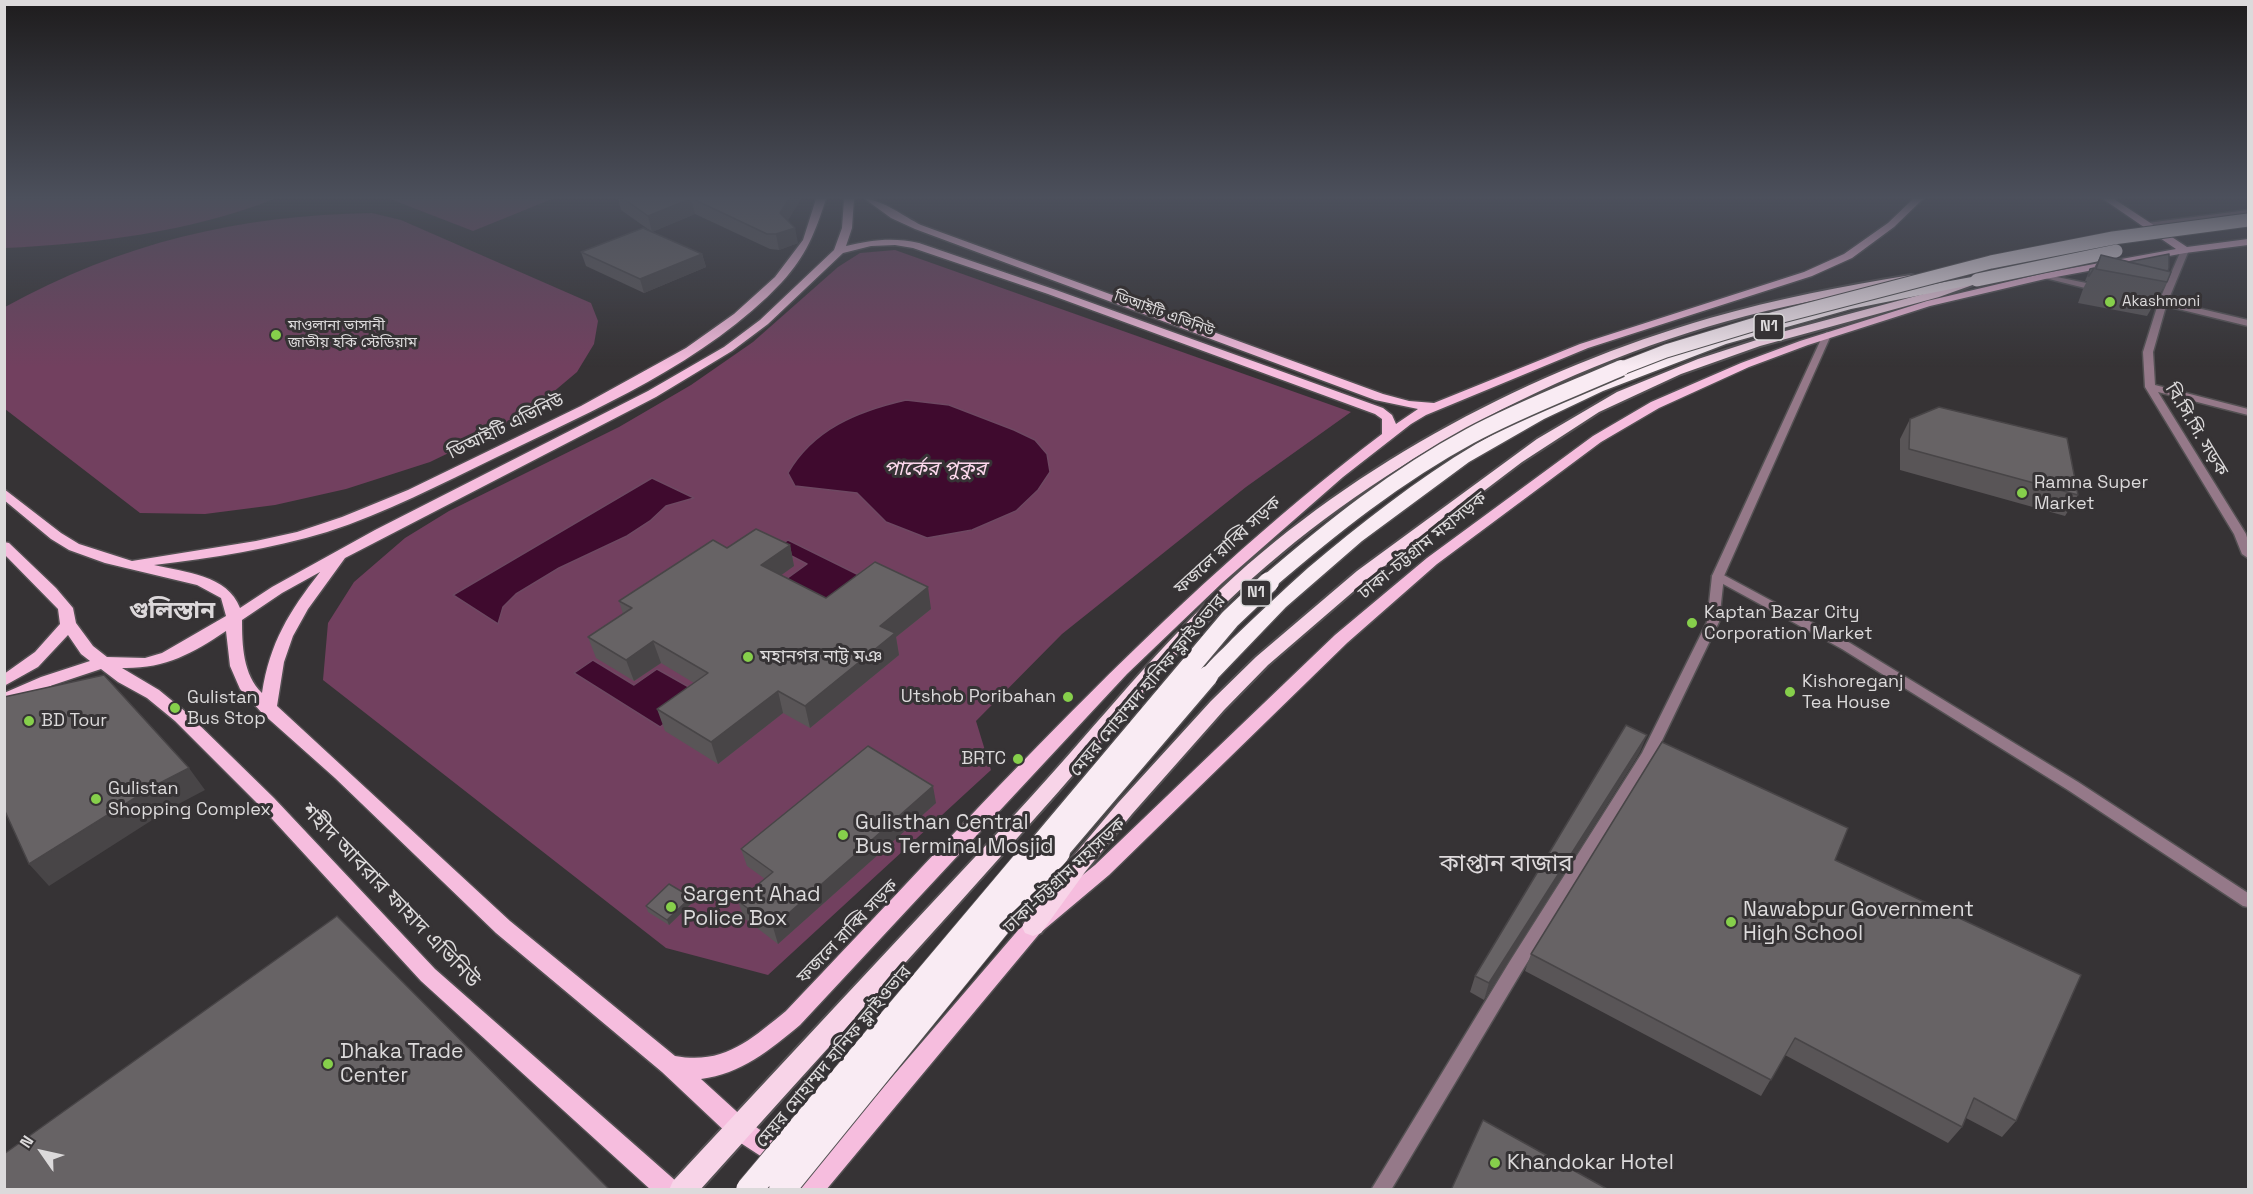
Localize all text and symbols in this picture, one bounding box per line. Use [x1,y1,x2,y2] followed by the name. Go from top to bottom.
[1111,288,1217,340] street label: ডিআইটি এভিনিউ
[2122,293,2200,311] place label: Akashmoni
[2103,295,2117,309] marker: Akashmoni
[1754,314,1784,340] road number: N1
[288,317,417,352] place label: মাওলানা ভাসানী জাতীয় হকি স্টেডিয়াম
[269,328,283,342] marker: মাওলানা ভাসানী জাতীয় হকি স্টেডিয়াম
[2160,380,2232,480] street label: বি.সি.সি. সড়ক
[444,390,568,464] street label: ডিআইটি এভিনিউ
[884,458,986,482] water label: পার্কের পুকুর
[2034,472,2148,514] place label: Ramna Super Market
[2015,486,2029,500] marker: Ramna Super Market
[1354,488,1492,604] street label: ঢাকা-চট্টগ্রাম মহাসড়ক
[1170,492,1286,600] street label: ফজলে রাব্বি সড়ক
[1241,580,1271,606] road number: N1
[1066,591,1230,781] street label: মেয়র মোহাম্মদ হানিফ ফ্লাইওভার
[129,597,215,625] district label: গুলিস্তান
[1704,602,1872,644] place label: Kaptan Bazar City Corporation Market
[1685,616,1699,630] marker: Kaptan Bazar City Corporation Market
[760,646,882,668] place label: মহানগর নাট্ট মঞ
[741,650,755,664] marker: মহানগর নাট্ট মঞ
[1802,671,1904,714] place label: Kishoreganj Tea House
[1783,685,1797,699] marker: Kishoreganj Tea House
[901,686,1056,708] place label: Utshob Poribahan
[187,687,266,730] place label: Gulistan Bus Stop
[1061,690,1075,704] marker: Utshob Poribahan
[168,701,182,715] marker: Gulistan Bus Stop
[41,710,107,732] place label: BD Tour
[22,714,36,728] marker: BD Tour
[961,748,1006,770] place label: BRTC
[1011,752,1025,766] marker: BRTC
[108,778,271,820] place label: Gulistan Shopping Complex
[89,792,103,806] marker: Gulistan Shopping Complex
[295,799,485,993] street label: শহীদ আবরার ফাহাদ এভিনিউ
[855,810,1054,860] place label: Gulisthan Central Bus Terminal Mosjid
[1000,814,1130,938] street label: ঢাকা-চট্টগ্রাম মহাসড়ক
[836,828,850,842] marker: Gulisthan Central Bus Terminal Mosjid
[1439,850,1573,878] district label: কাপ্তান বাজার
[793,875,903,989] street label: ফজলে রাব্বি সড়ক
[683,882,820,932] place label: Sargent Ahad Police Box
[1743,897,1974,947] place label: Nawabpur Government High School
[664,900,678,914] marker: Sargent Ahad Police Box
[1724,915,1738,929] marker: Nawabpur Government High School
[752,962,916,1152] street label: মেয়র মোহাম্মদ হানিফ ফ্লাইওভার
[340,1039,463,1089] place label: Dhaka Trade Center
[321,1057,335,1071] marker: Dhaka Trade Center
[12,1122,72,1182] north arrow
[15,1131,38,1152] text: N
[1507,1150,1674,1176] place label: Khandokar Hotel
[1488,1156,1502,1170] marker: Khandokar Hotel

